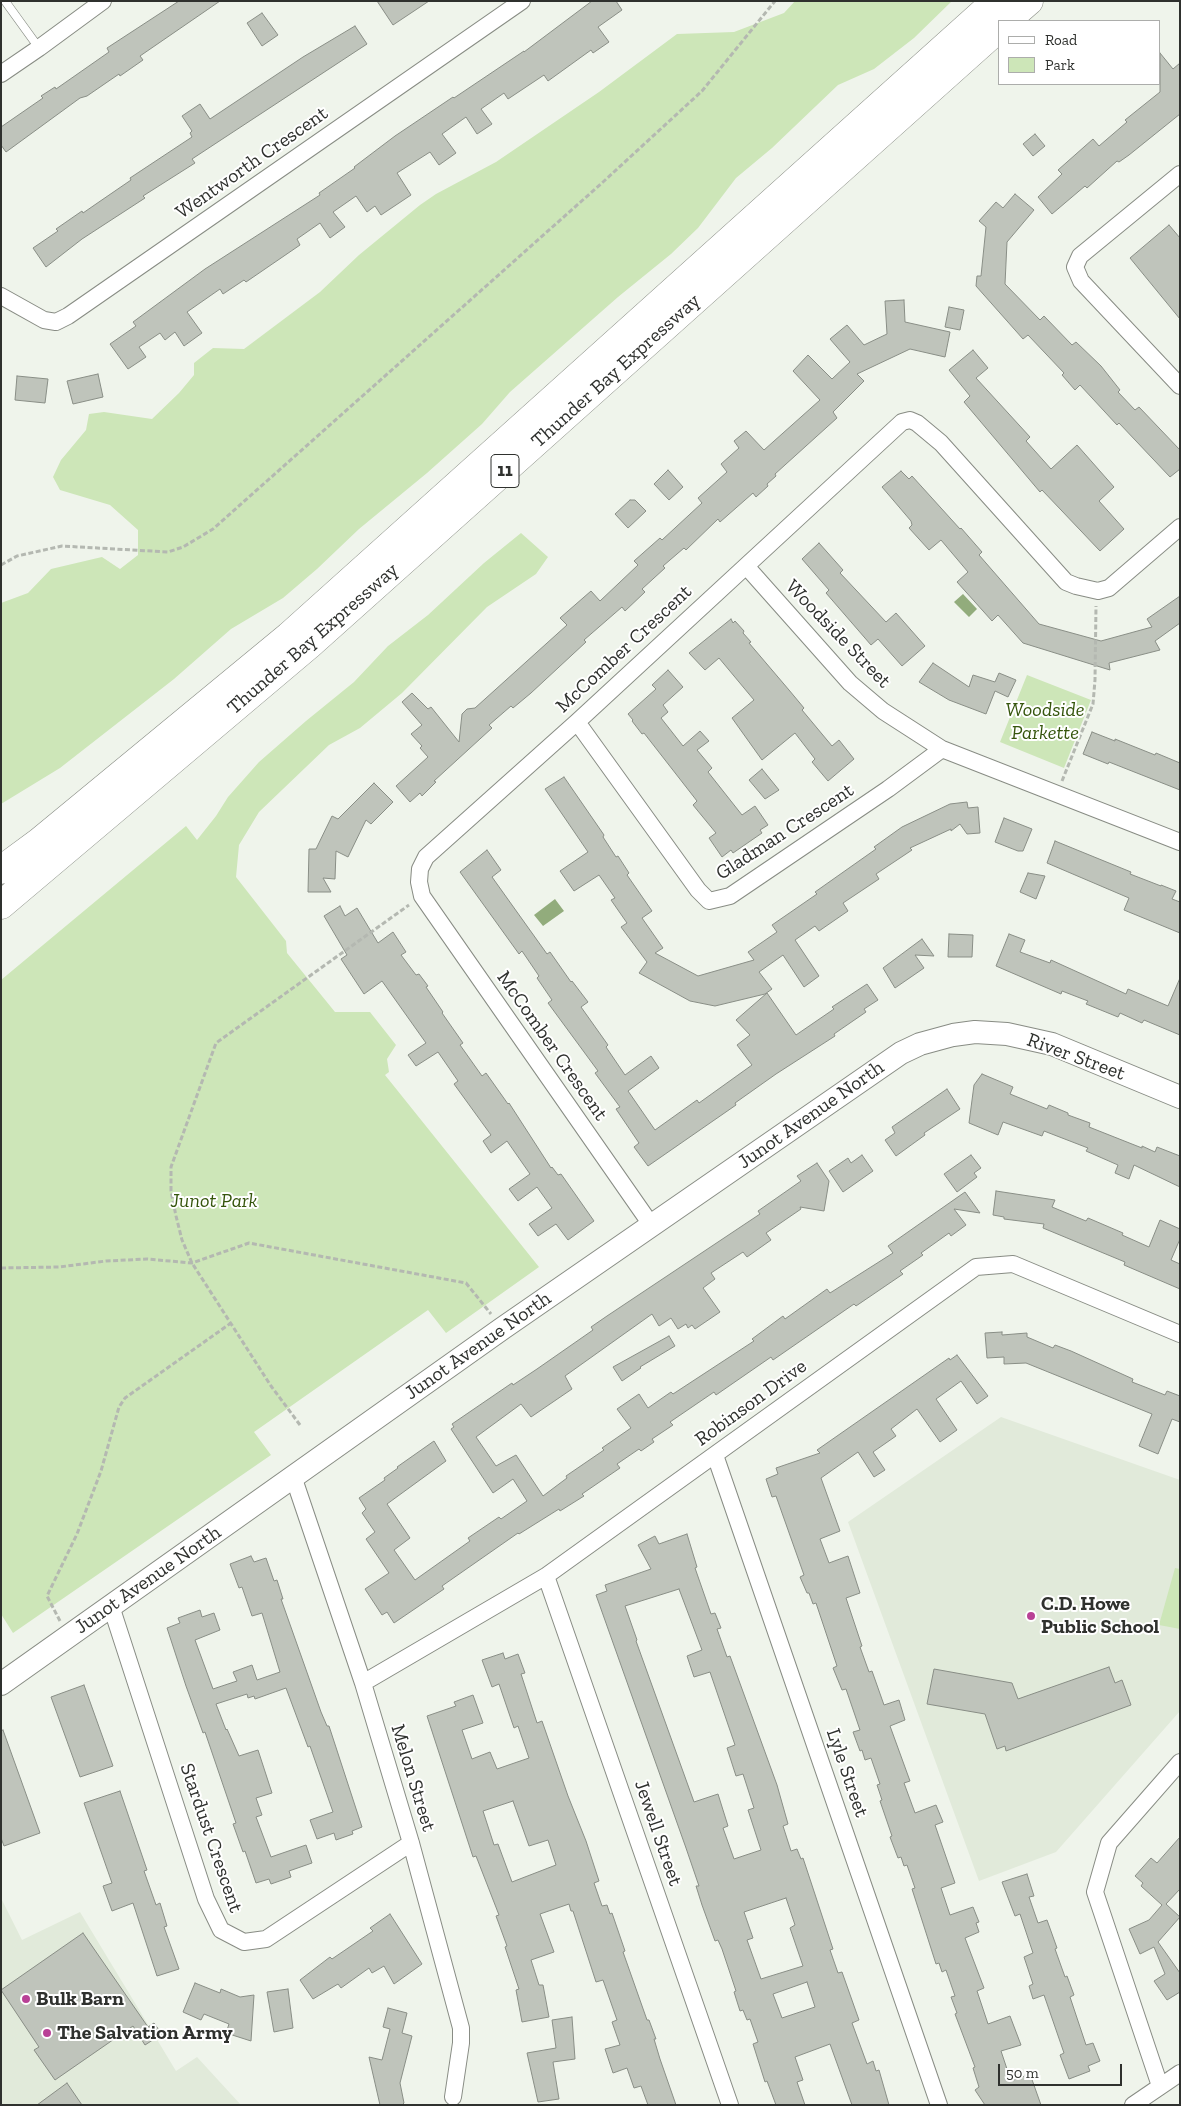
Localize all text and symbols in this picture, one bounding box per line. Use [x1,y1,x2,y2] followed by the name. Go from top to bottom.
[998,20,1161,85] legend
[1045,31,1077,49] text: Road
[1045,56,1075,74] text: Park
[171,102,333,224] street label: Wentworth Crescent
[527,289,705,453] street label: Thunder Bay Expressway
[491,454,519,488] road number: 11
[223,558,403,720] street label: Thunder Bay Expressway
[780,575,896,693] street label: Woodside Street
[551,580,697,718] street label: McComber Crescent
[1005,698,1085,745] park label: Woodside Parkette
[711,778,859,886] street label: Gladman Crescent
[491,967,613,1125] street label: McComber Crescent
[1024,1028,1128,1086] street label: River Street
[733,1056,889,1174] street label: Junot Avenue North
[170,1189,258,1213] park label: Junot Park
[400,1287,556,1405] street label: Junot Avenue North
[690,1354,812,1452] street label: Robinson Drive
[70,1521,226,1639] street label: Junot Avenue North
[1041,1592,1159,1639] place label: C.D. Howe Public School
[1025,1610,1037,1622] marker: C.D. Howe Public School
[385,1721,441,1835] street label: Melon Street
[821,1726,873,1820] street label: Lyle Street
[174,1760,248,1916] street label: Stardust Crescent
[629,1777,687,1889] street label: Jewell Street
[36,1987,124,2011] place label: Bulk Barn
[20,1993,32,2005] marker: Bulk Barn
[57,2021,233,2045] place label: The Salvation Army
[41,2027,53,2039] marker: The Salvation Army
[1001,2054,1125,2086] scale bar
[1006,2064,1039,2082] text: 50 m

